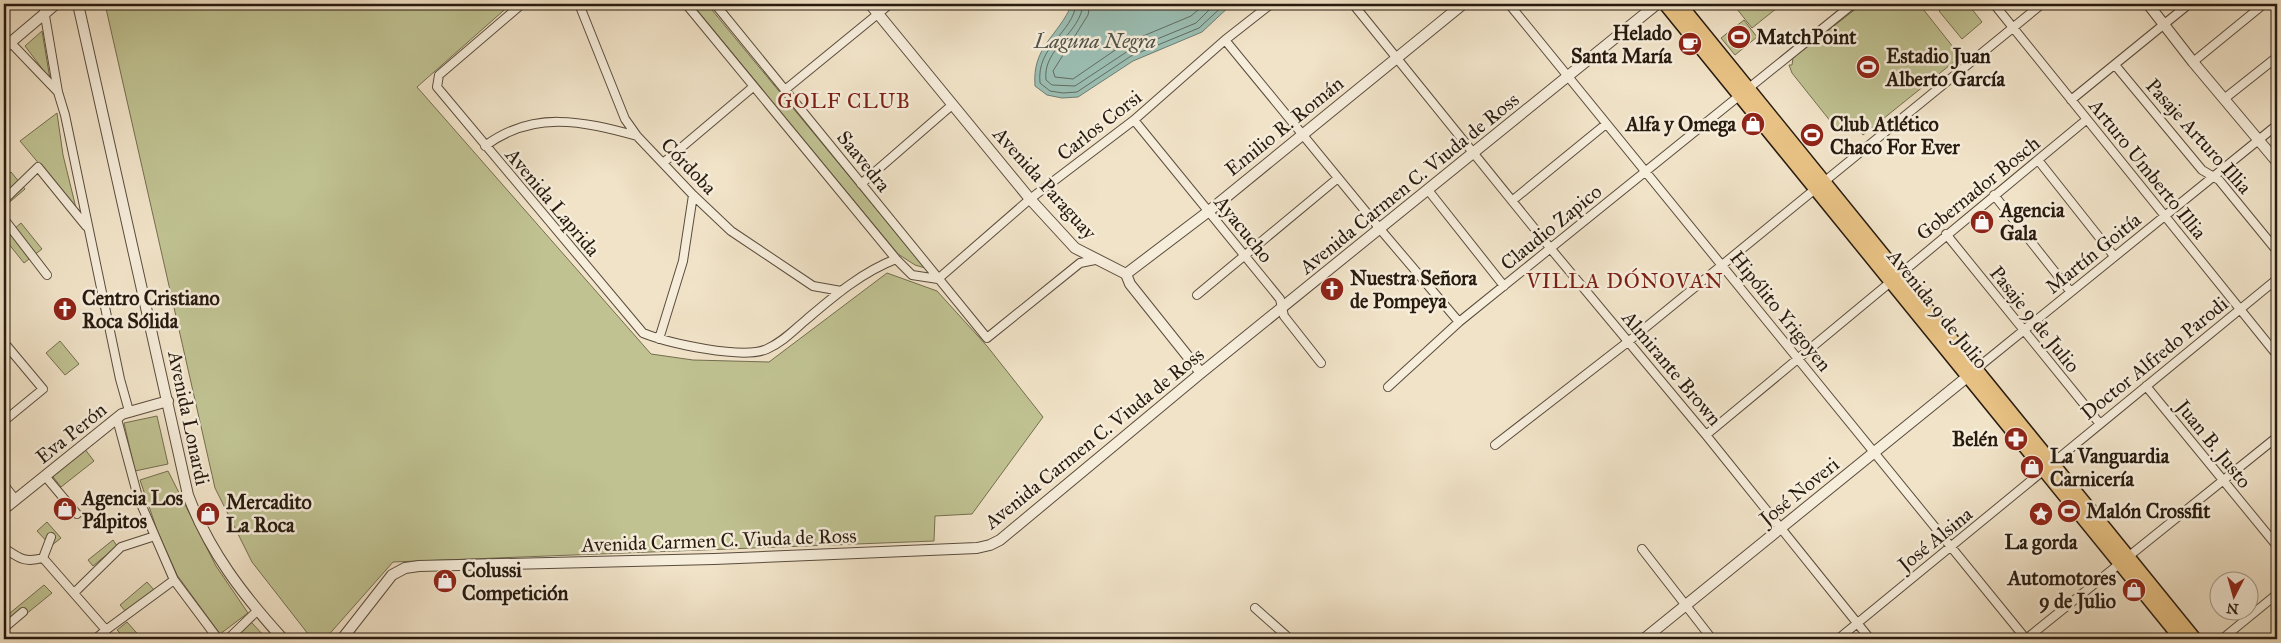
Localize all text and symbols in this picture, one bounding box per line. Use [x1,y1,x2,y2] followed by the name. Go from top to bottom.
[1571,21,1673,68] place label: Helado Santa María
[1726,24,1752,50] sports icon: MatchPoint
[1756,25,1857,49] place label: MatchPoint
[1033,28,1156,54] water label: Laguna Negra
[1677,31,1703,57] cafe icon: Helado Santa María
[1884,44,2005,91] place label: Estadio Juan Alberto García
[1855,54,1881,80] sports icon: Estadio Juan Alberto García
[1220,71,1348,181] street label: Emilio R. Román
[2141,73,2257,199] street label: Pasaje Arturo Illia
[1052,84,1146,165] street label: Carlos Corsi
[1294,87,1524,280] street label: Avenida Carmen C. Viuda de Ross
[777,88,911,114] district label: GOLF CLUB
[2084,93,2212,244] street label: Arturo Umberto Illia
[1740,111,1766,137] shop icon: Alfa y Omega
[1624,112,1737,137] place label: Alfa y Omega
[1830,112,1960,159] place label: Club Atlético Chaco For Ever
[987,121,1102,245] street label: Avenida Paraguay
[1799,122,1825,148] sports icon: Club Atlético Chaco For Ever
[832,126,896,197] street label: Saavedra
[1911,131,2045,245] street label: Gobernador Bosch
[656,133,722,200] street label: Córdoba
[500,142,606,261] street label: Avenida Laprida
[1496,179,1606,275] street label: Claudio Zapico
[1209,190,1278,267] street label: Ayacucho
[1998,198,2065,245] place label: Agencia Gala
[2041,207,2146,299] street label: Martín Goitía
[1969,209,1995,235] shop icon: Agencia Gala
[1881,244,1993,374] street label: Avenida 9 de Julio
[1724,246,1837,377] street label: Hipólito Yrigoyen
[1984,261,2085,378] street label: Pasaje 9 de Julio
[1350,266,1478,314] place label: Nuestra Señora de Pompeya
[1525,267,1724,294] district label: VILLA DÓNOVAN
[1319,276,1345,302] church icon: Nuestra Señora de Pompeya
[82,286,220,333] place label: Centro Cristiano Roca Sólida
[2076,291,2233,425] street label: Doctor Alfredo Parodi
[52,296,78,322] church icon: Centro Cristiano Roca Sólida
[1616,305,1727,430] street label: Almirante Brown
[979,342,1209,535] street label: Avenida Carmen C. Viuda de Ross
[163,348,215,488] street label: Avenida Lonardi
[2169,394,2257,494] street label: Juan B. Justo
[31,397,111,469] street label: Eva Perón
[2003,426,2029,452] pharmacy icon: Belén
[1952,427,1998,451] place label: Belén
[2050,444,2170,491] place label: La Vanguardia Carnicería
[1753,451,1845,532] street label: José Noveri
[2019,454,2045,480] shop icon: La Vanguardia Carnicería
[80,486,184,534] place label: Agencia Los Pálpitos
[226,490,312,537] place label: Mercadito La Roca
[52,496,78,522] shop icon: Agencia Los Pálpitos
[2056,498,2082,524] sports icon: Malón Crossfit
[2086,499,2211,523] place label: Malón Crossfit
[195,501,221,527] shop icon: Mercadito La Roca
[1891,501,1978,578] street label: José Alsina
[2028,501,2054,527] place icon: La gorda
[580,523,857,557] street label: Avenida Carmen C. Viuda de Ross
[2005,530,2078,555] place label: La gorda
[462,558,569,606] place label: Colussi Competición
[2006,566,2117,615] place label: Automotores 9 de Julio
[432,568,458,594] shop icon: Colussi Competición
[2208,570,2258,620] north arrow
[2121,577,2147,603] shop icon: Automotores 9 de Julio
[2226,599,2239,618] text: N

